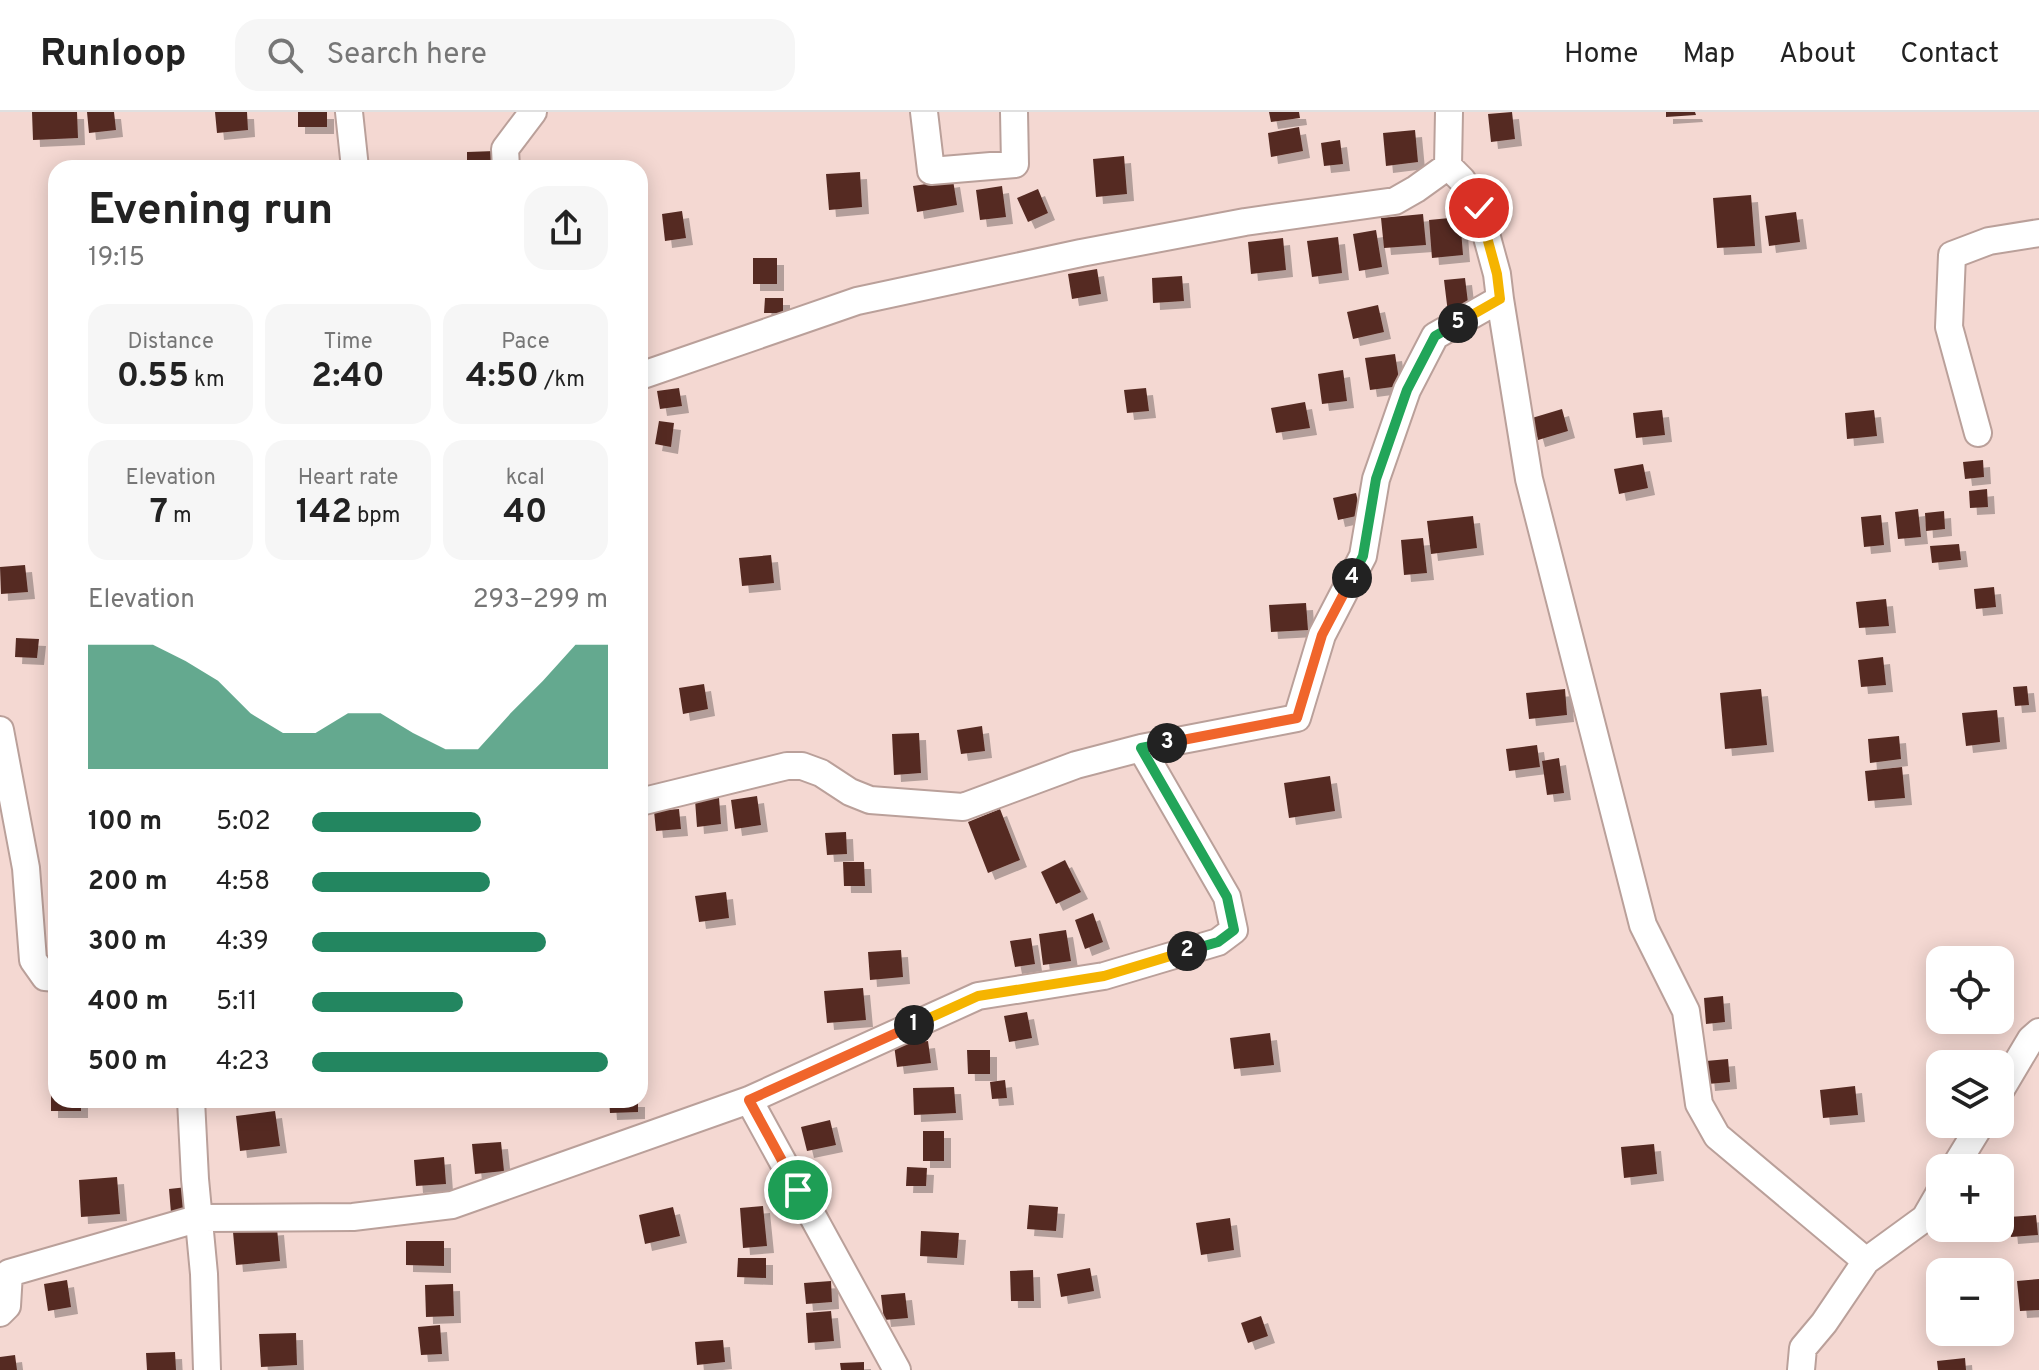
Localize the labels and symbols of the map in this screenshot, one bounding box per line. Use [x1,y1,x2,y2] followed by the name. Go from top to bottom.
[1445,174,1513,242] pin
[1438,303,1478,343] pin: 5
[1332,558,1372,598] pin: 4
[1147,723,1187,763] pin: 3
[1167,931,1207,971] pin: 2
[894,1005,934,1045] pin: 1
[764,1156,832,1224] pin

